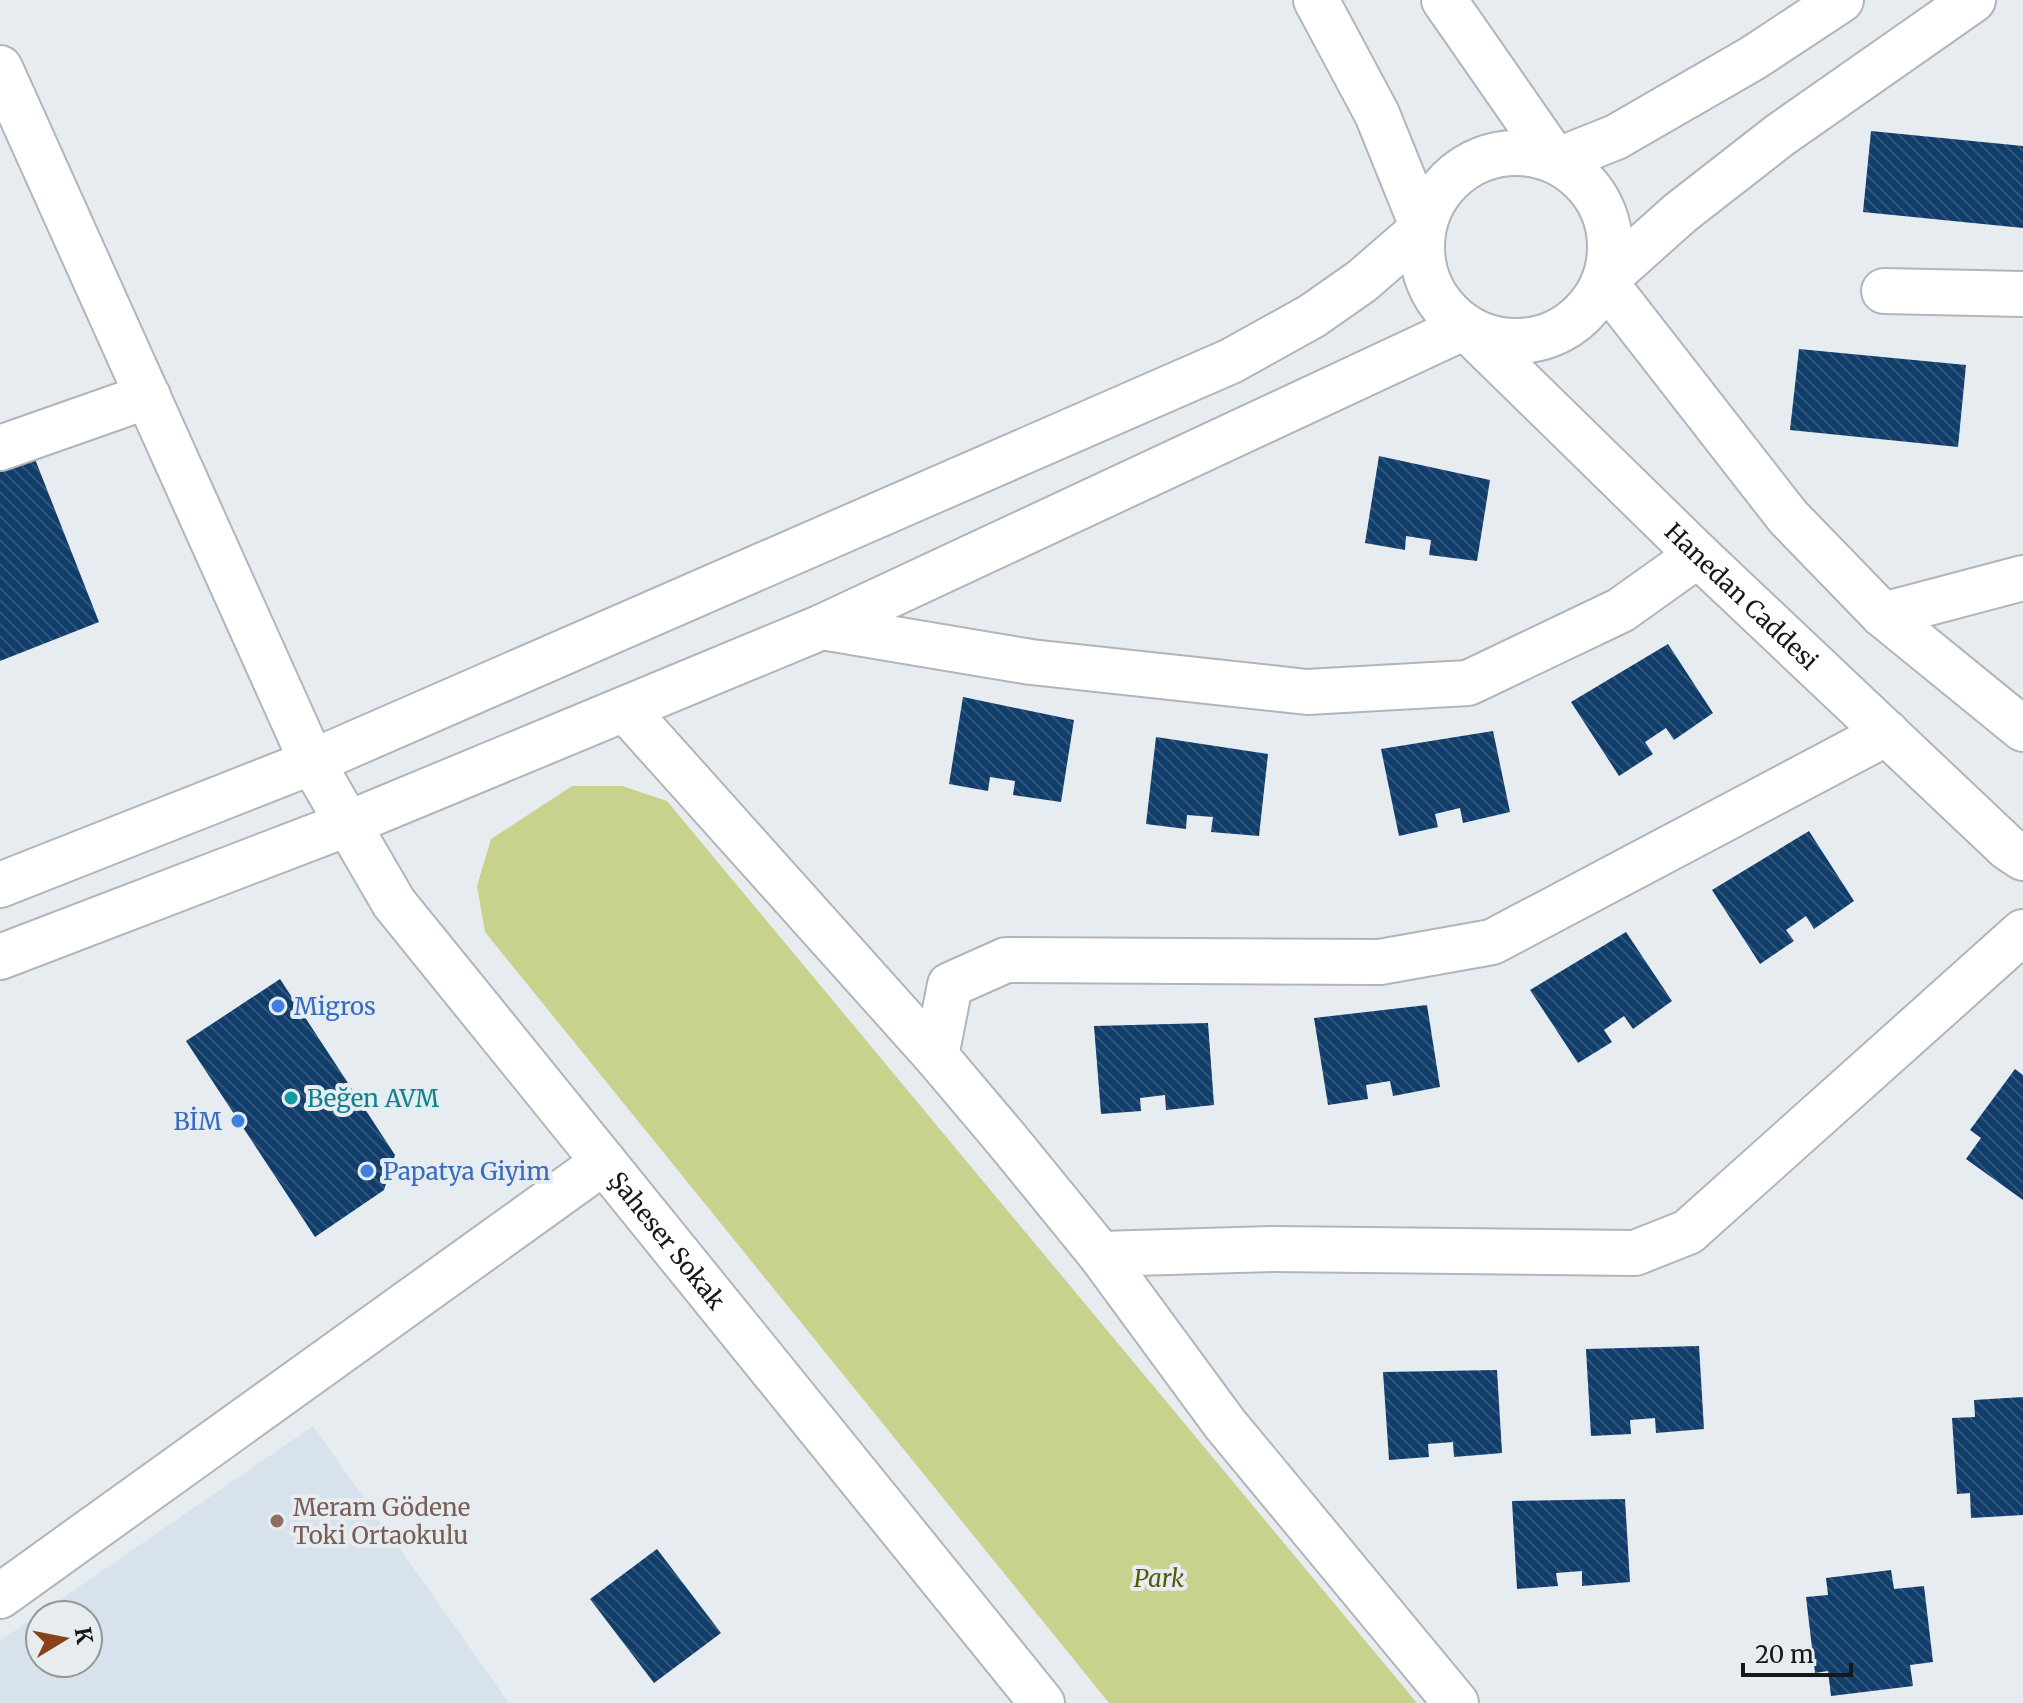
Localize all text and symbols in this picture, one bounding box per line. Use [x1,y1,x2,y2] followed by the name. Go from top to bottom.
[1659,516,1825,676] street label: Hanedan Caddesi
[294,991,376,1022] place label: Migros
[269,997,287,1015] marker: Migros
[307,1083,439,1114] place label: Beğen AVM
[282,1089,300,1107] marker: Beğen AVM
[174,1106,222,1137] place label: BİM
[229,1112,247,1130] marker: BİM
[383,1156,550,1187] place label: Papatya Giyim
[358,1162,376,1180] marker: Papatya Giyim
[602,1165,733,1316] street label: Şaheser Sokak
[293,1492,470,1551] place label: Meram Gödene Toki Ortaokulu
[268,1512,286,1530] marker: Meram Gödene Toki Ortaokulu
[1134,1563,1184,1594] park label: Park
[24,1599,104,1679] north arrow
[68,1625,99,1647] text: K
[1743,1627,1851,1677] scale bar
[1755,1639,1814,1670] text: 20 m

